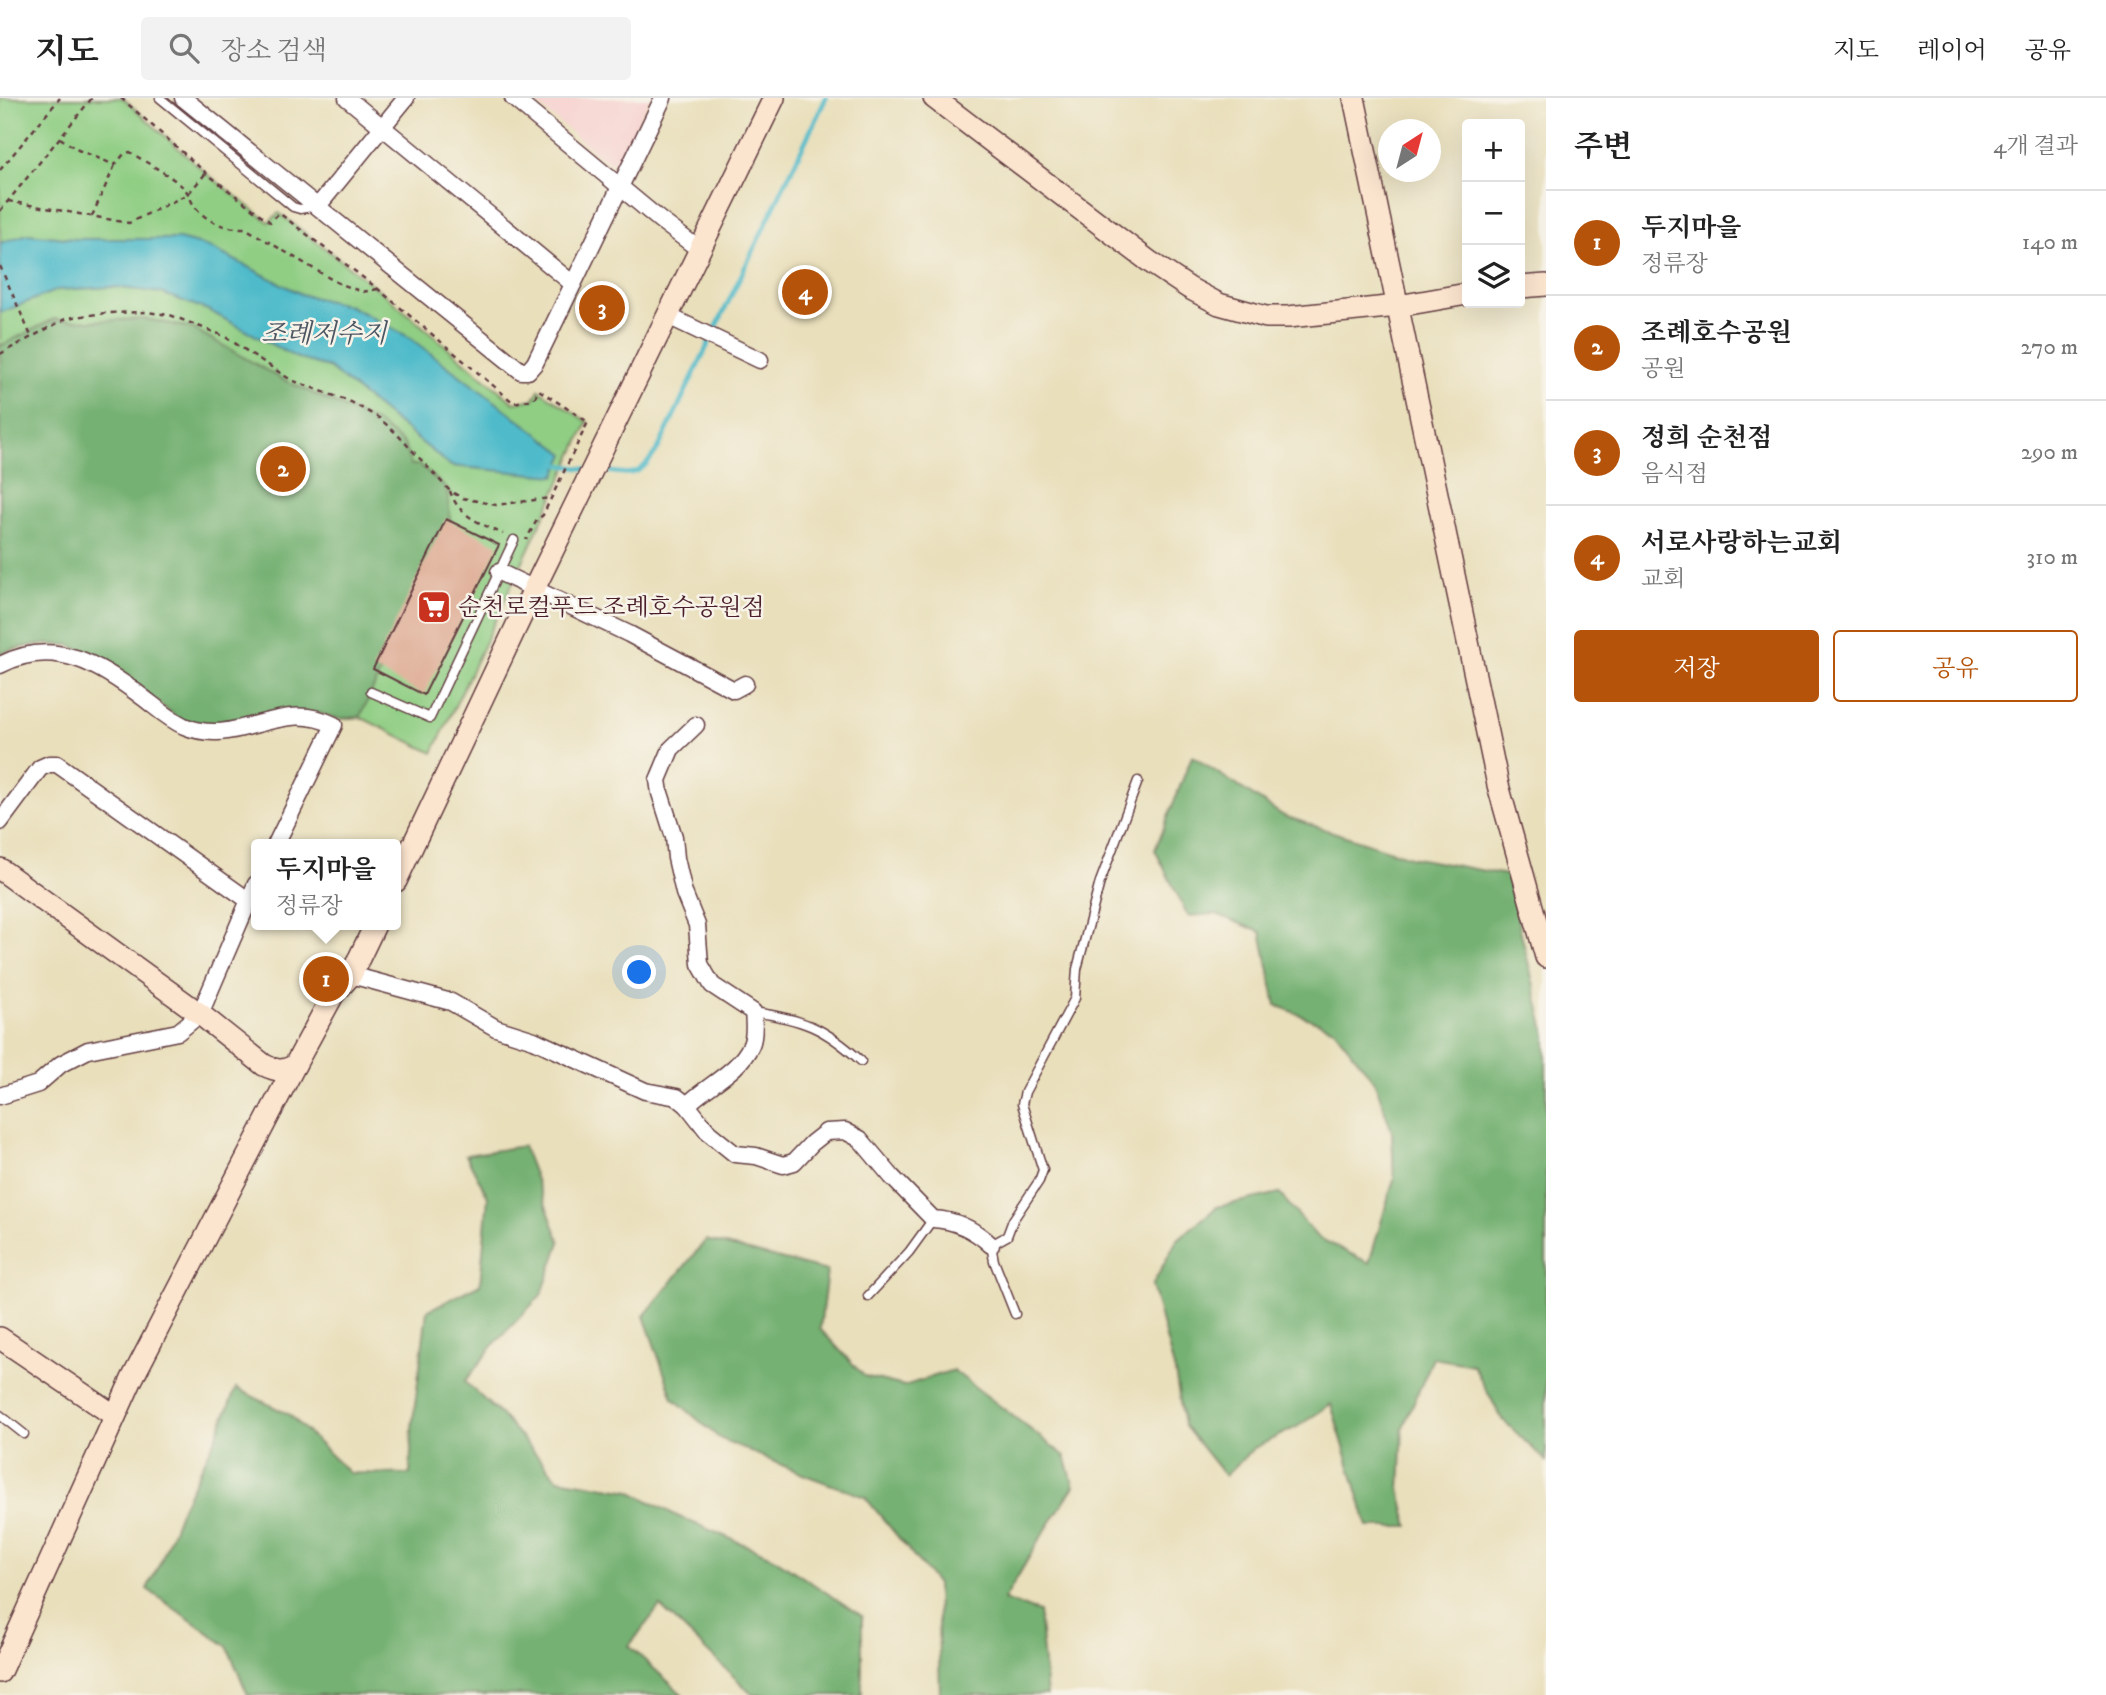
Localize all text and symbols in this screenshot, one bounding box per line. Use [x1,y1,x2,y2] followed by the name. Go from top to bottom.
[141,17,631,80] search box
[165,29,203,67] icon: search
[35,32,99,73] text: 지도
[221,35,327,68] text: 장소 검색
[1833,36,1879,66] text: 지도
[1917,36,1987,66] text: 레이어
[2025,36,2071,66] text: 공유
[1378,119,1441,182] north arrow
[1462,119,1525,308] map controls
[1462,119,1525,182] button: +
[1574,129,1632,166] text: 주변
[1993,132,2078,161] text: 4개 결과
[1462,182,1525,245] button: −
[1641,212,1741,245] text: 두지마을
[1593,228,1601,257] text: 1
[2022,228,2078,257] text: 140 m
[1462,245,1525,308] button: layers
[1641,250,1708,279] text: 정류장
[782,266,828,318] pin: 4
[579,282,625,334] pin: 3
[1641,317,1792,350] text: 조례호수공원
[261,318,389,351] water label: 조례저수지
[1591,333,1603,362] text: 2
[2021,333,2078,362] text: 270 m
[1641,355,1685,384] text: 공원
[1641,422,1772,455] text: 정희 순천점
[1593,438,1601,467] text: 3
[2021,438,2078,467] text: 290 m
[260,443,306,495] pin: 2
[1641,460,1708,489] text: 음식점
[1641,527,1842,560] text: 서로사랑하는교회
[1590,543,1604,572] text: 4
[2026,543,2078,572] text: 310 m
[1641,565,1685,594] text: 교회
[415,588,453,626] supermarket icon: 순천로컬푸드 조례호수공원점
[458,593,765,623] place label: 순천로컬푸드 조례호수공원점
[1574,630,1819,702] button: 저장
[1833,630,2078,702] button: 공유
[251,839,401,930] popup
[276,854,376,887] text: 두지마을
[276,892,342,921] text: 정류장
[303,953,349,1005] pin: 1
[622,955,656,989] your location

